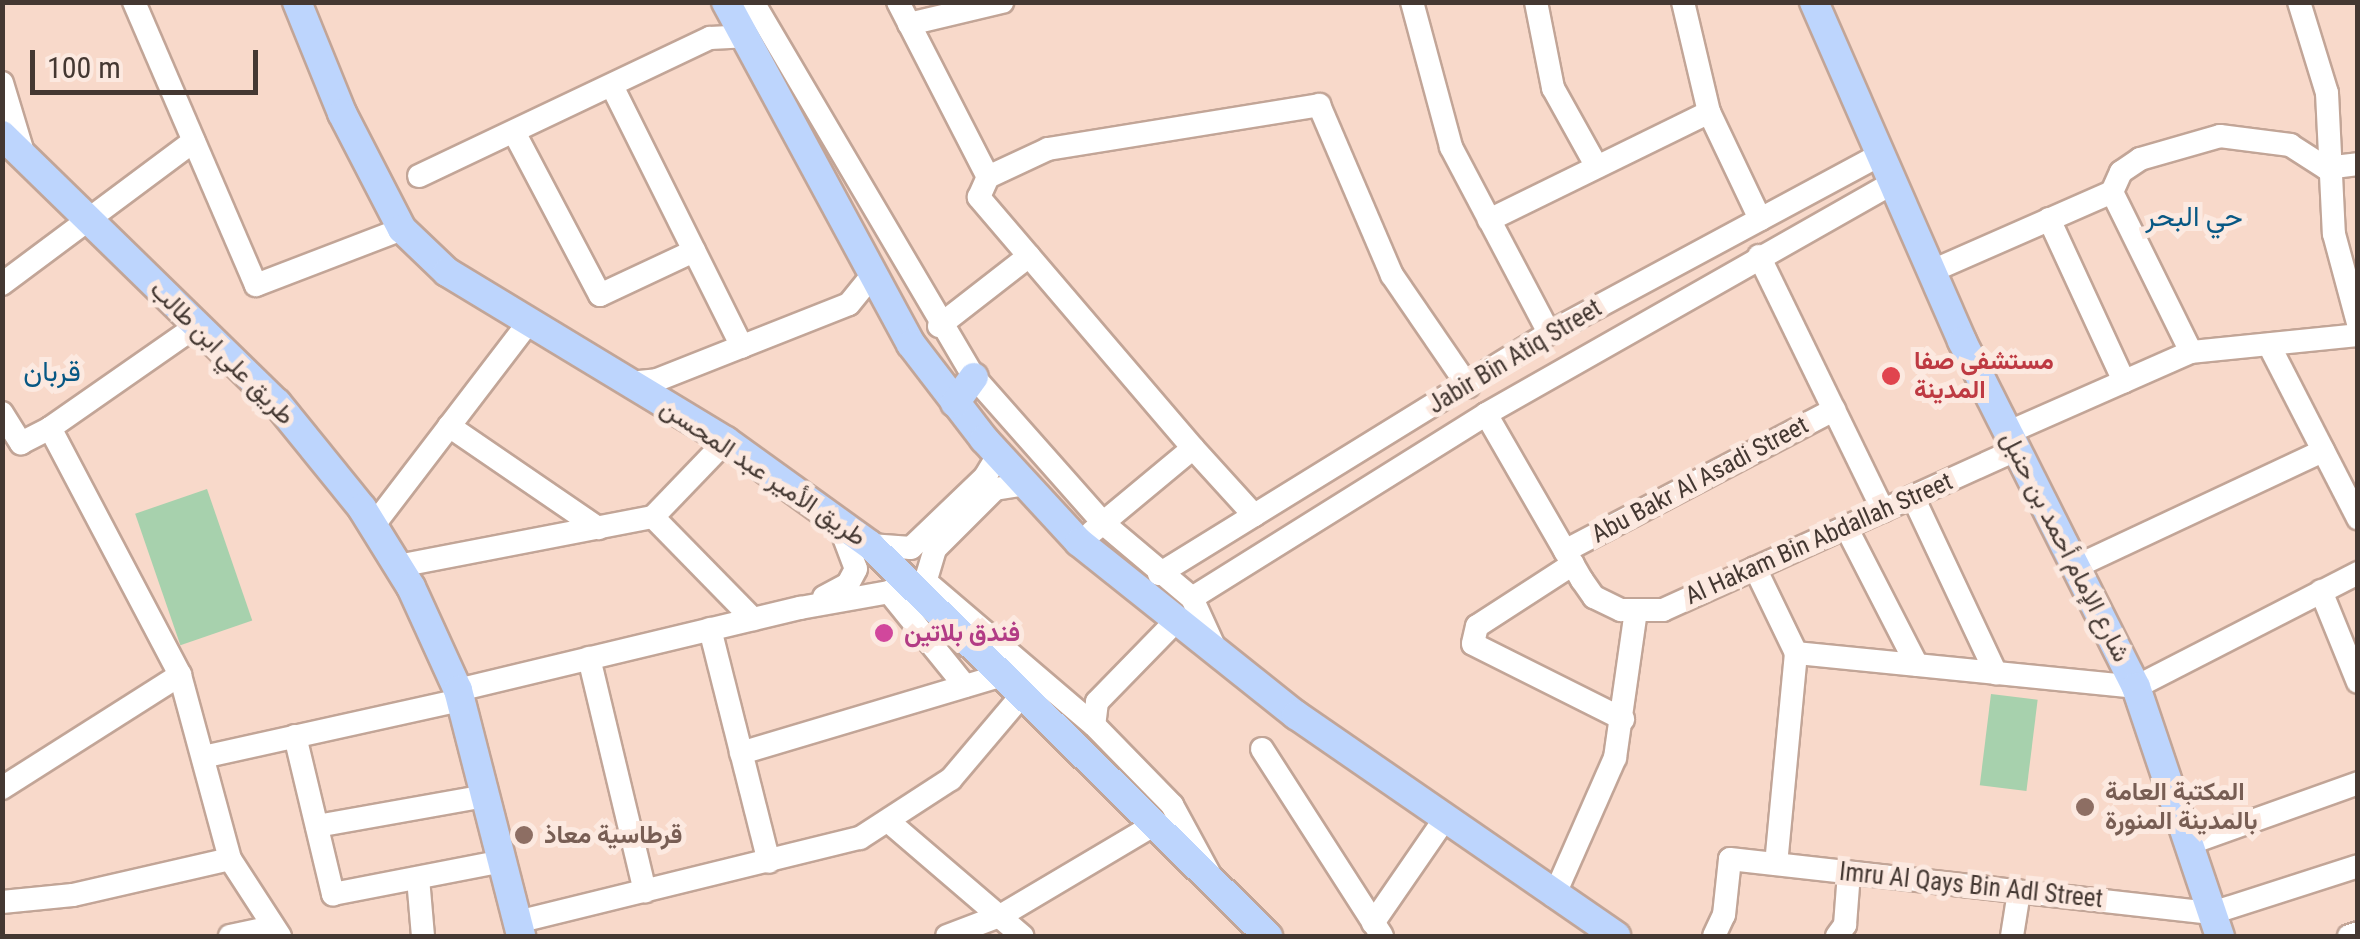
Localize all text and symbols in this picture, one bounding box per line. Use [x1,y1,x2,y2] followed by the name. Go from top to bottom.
[35,30,262,92] scale bar
[47,50,121,85] text: 100 m
[2145,200,2243,234] district label: حي البحر
[144,275,300,431] street label: طريق علي ابن طالب
[1423,293,1607,421] street label: Jabir Bin Atiq Street
[1914,347,2054,406] place label: مستشفی صفا المدینة
[23,355,81,389] district label: قربان
[1878,363,1904,389] marker: مستشفی صفا المدینة
[654,393,872,553] street label: طريق الأمير عبد المحسن
[1587,410,1813,550] street label: Abu Bakr Al Asadi Street
[1994,427,2136,667] street label: شارع الإمام أحمد بن حنبل
[1681,466,1957,612] street label: Al Hakam Bin Abdallah Street
[904,618,1020,648] place label: فندق بلاتين
[873,622,895,644] marker: فندق بلاتين
[2105,778,2258,837] place label: المكتبة العامة بالمدينة المنورة
[2074,796,2096,818] marker: المكتبة العامة بالمدينة المنورة
[544,820,682,850] place label: قرطاسية معاذ
[513,824,535,846] marker: قرطاسية معاذ
[1838,857,2104,915] street label: Imru Al Qays Bin Adl Street

